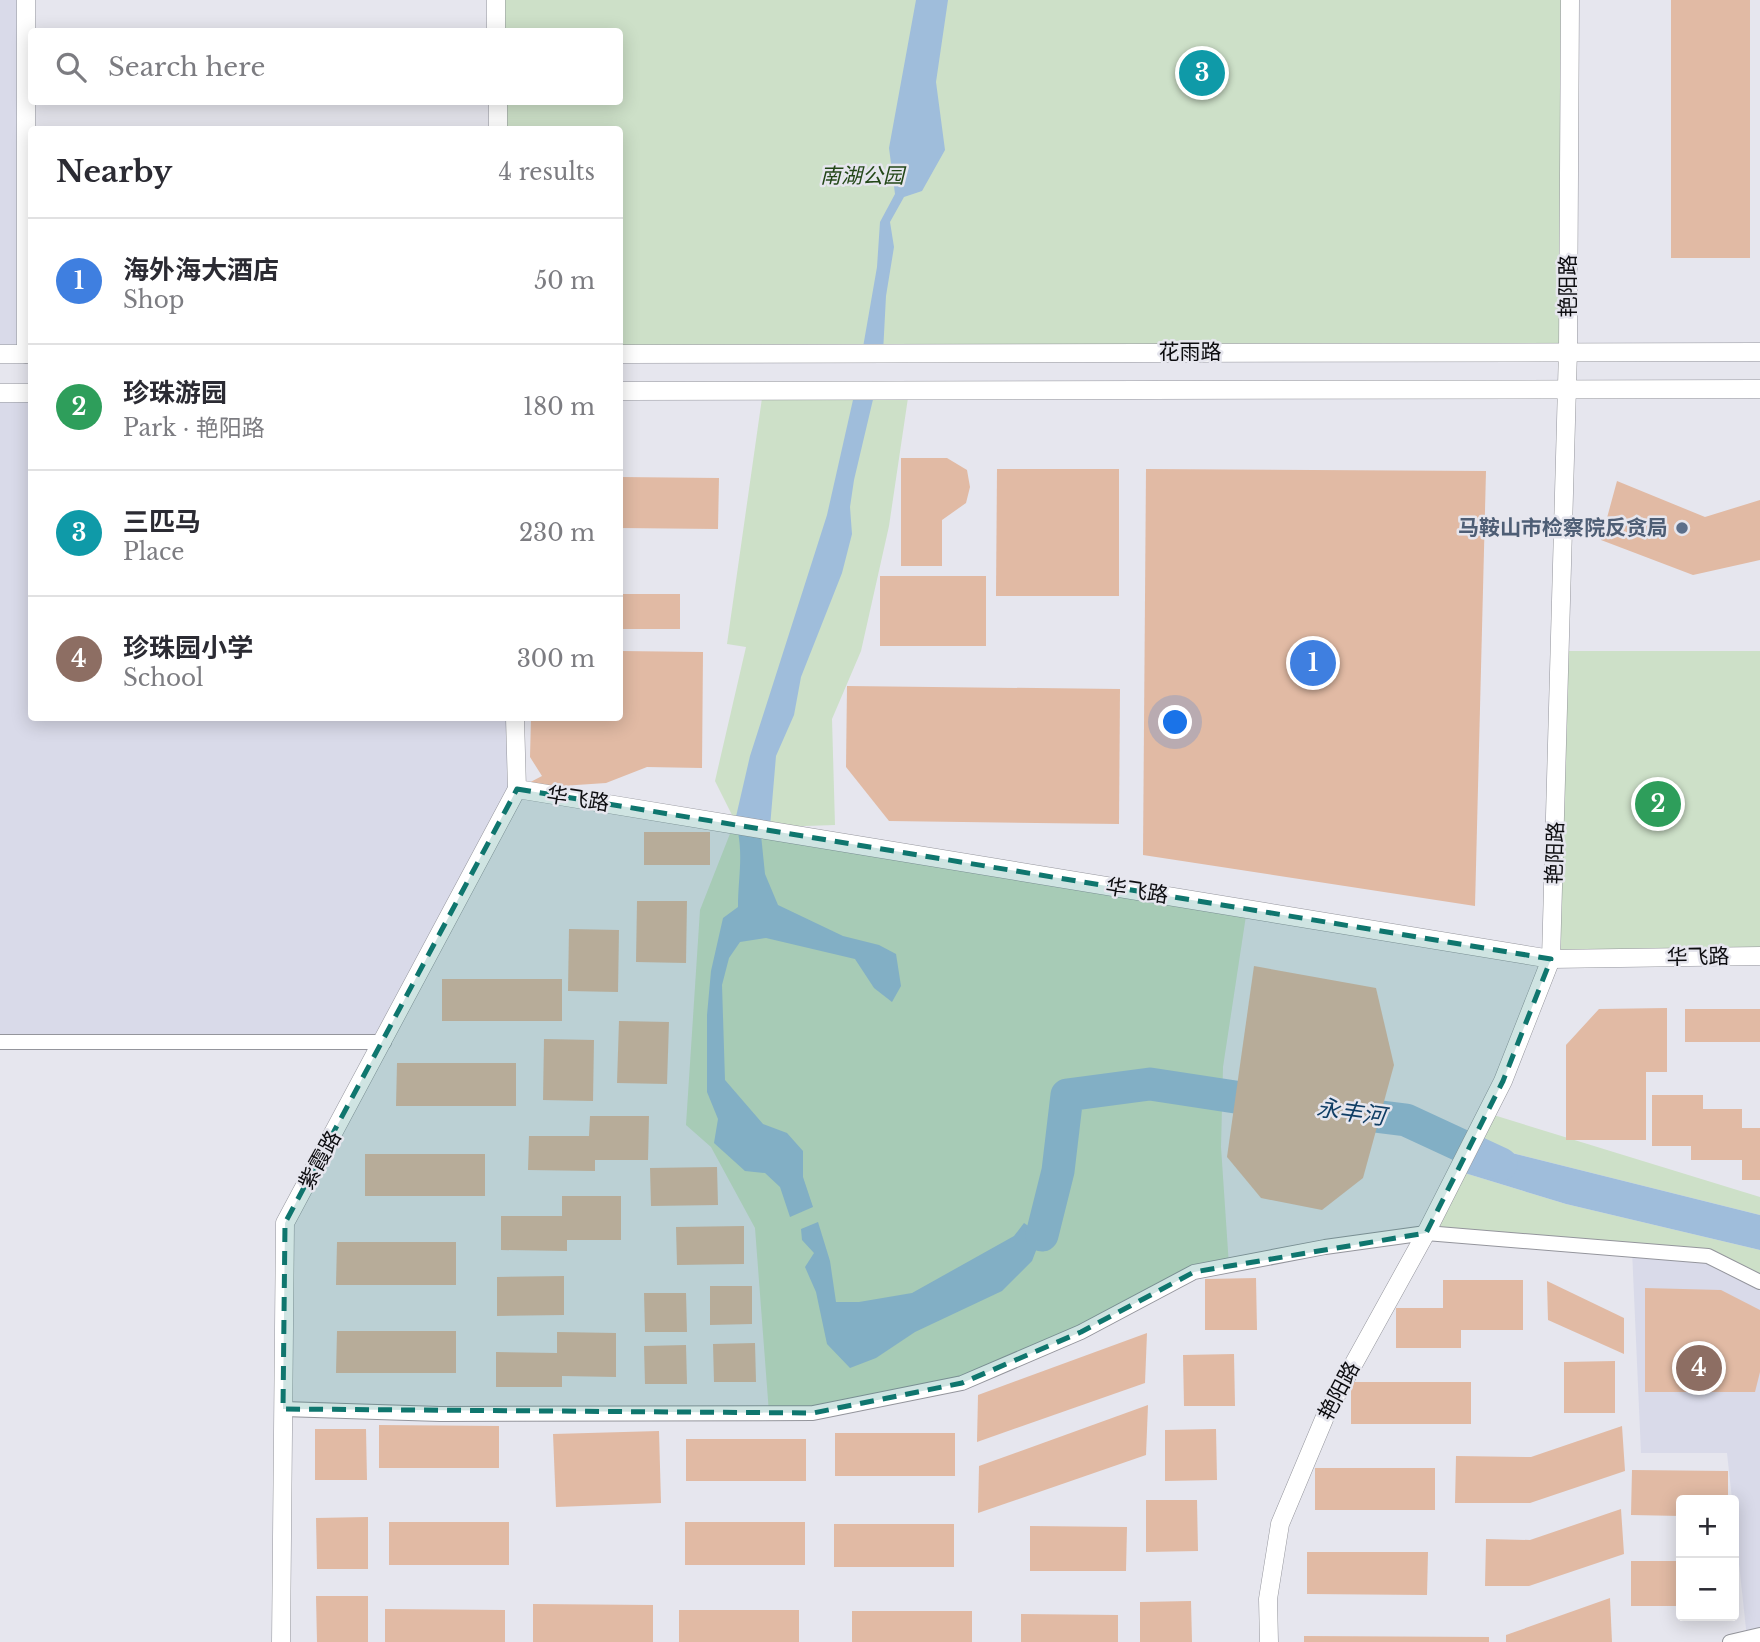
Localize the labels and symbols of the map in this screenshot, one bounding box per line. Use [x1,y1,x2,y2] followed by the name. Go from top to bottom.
[1179,47,1225,99] pin: 3
[820,163,907,189] park label: 南湖公园
[1555,255,1581,318] street label: 艳阳路
[1159,339,1222,365] street label: 花雨路
[1458,515,1668,541] place label: 马鞍山市检察院反贪局
[1674,520,1690,536] marker: 马鞍山市检察院反贪局
[1290,637,1336,689] pin: 1
[1158,705,1192,739] your location
[1635,778,1681,830] pin: 2
[545,781,611,817] street label: 华飞路
[1541,821,1569,885] street label: 艳阳路
[1104,873,1170,909] street label: 华飞路
[1666,943,1730,971] street label: 华飞路
[1315,1093,1391,1131] water label: 永丰河
[293,1126,347,1194] street label: 紫霞路
[1676,1342,1722,1394] pin: 4
[1313,1357,1365,1425] street label: 艳阳路

